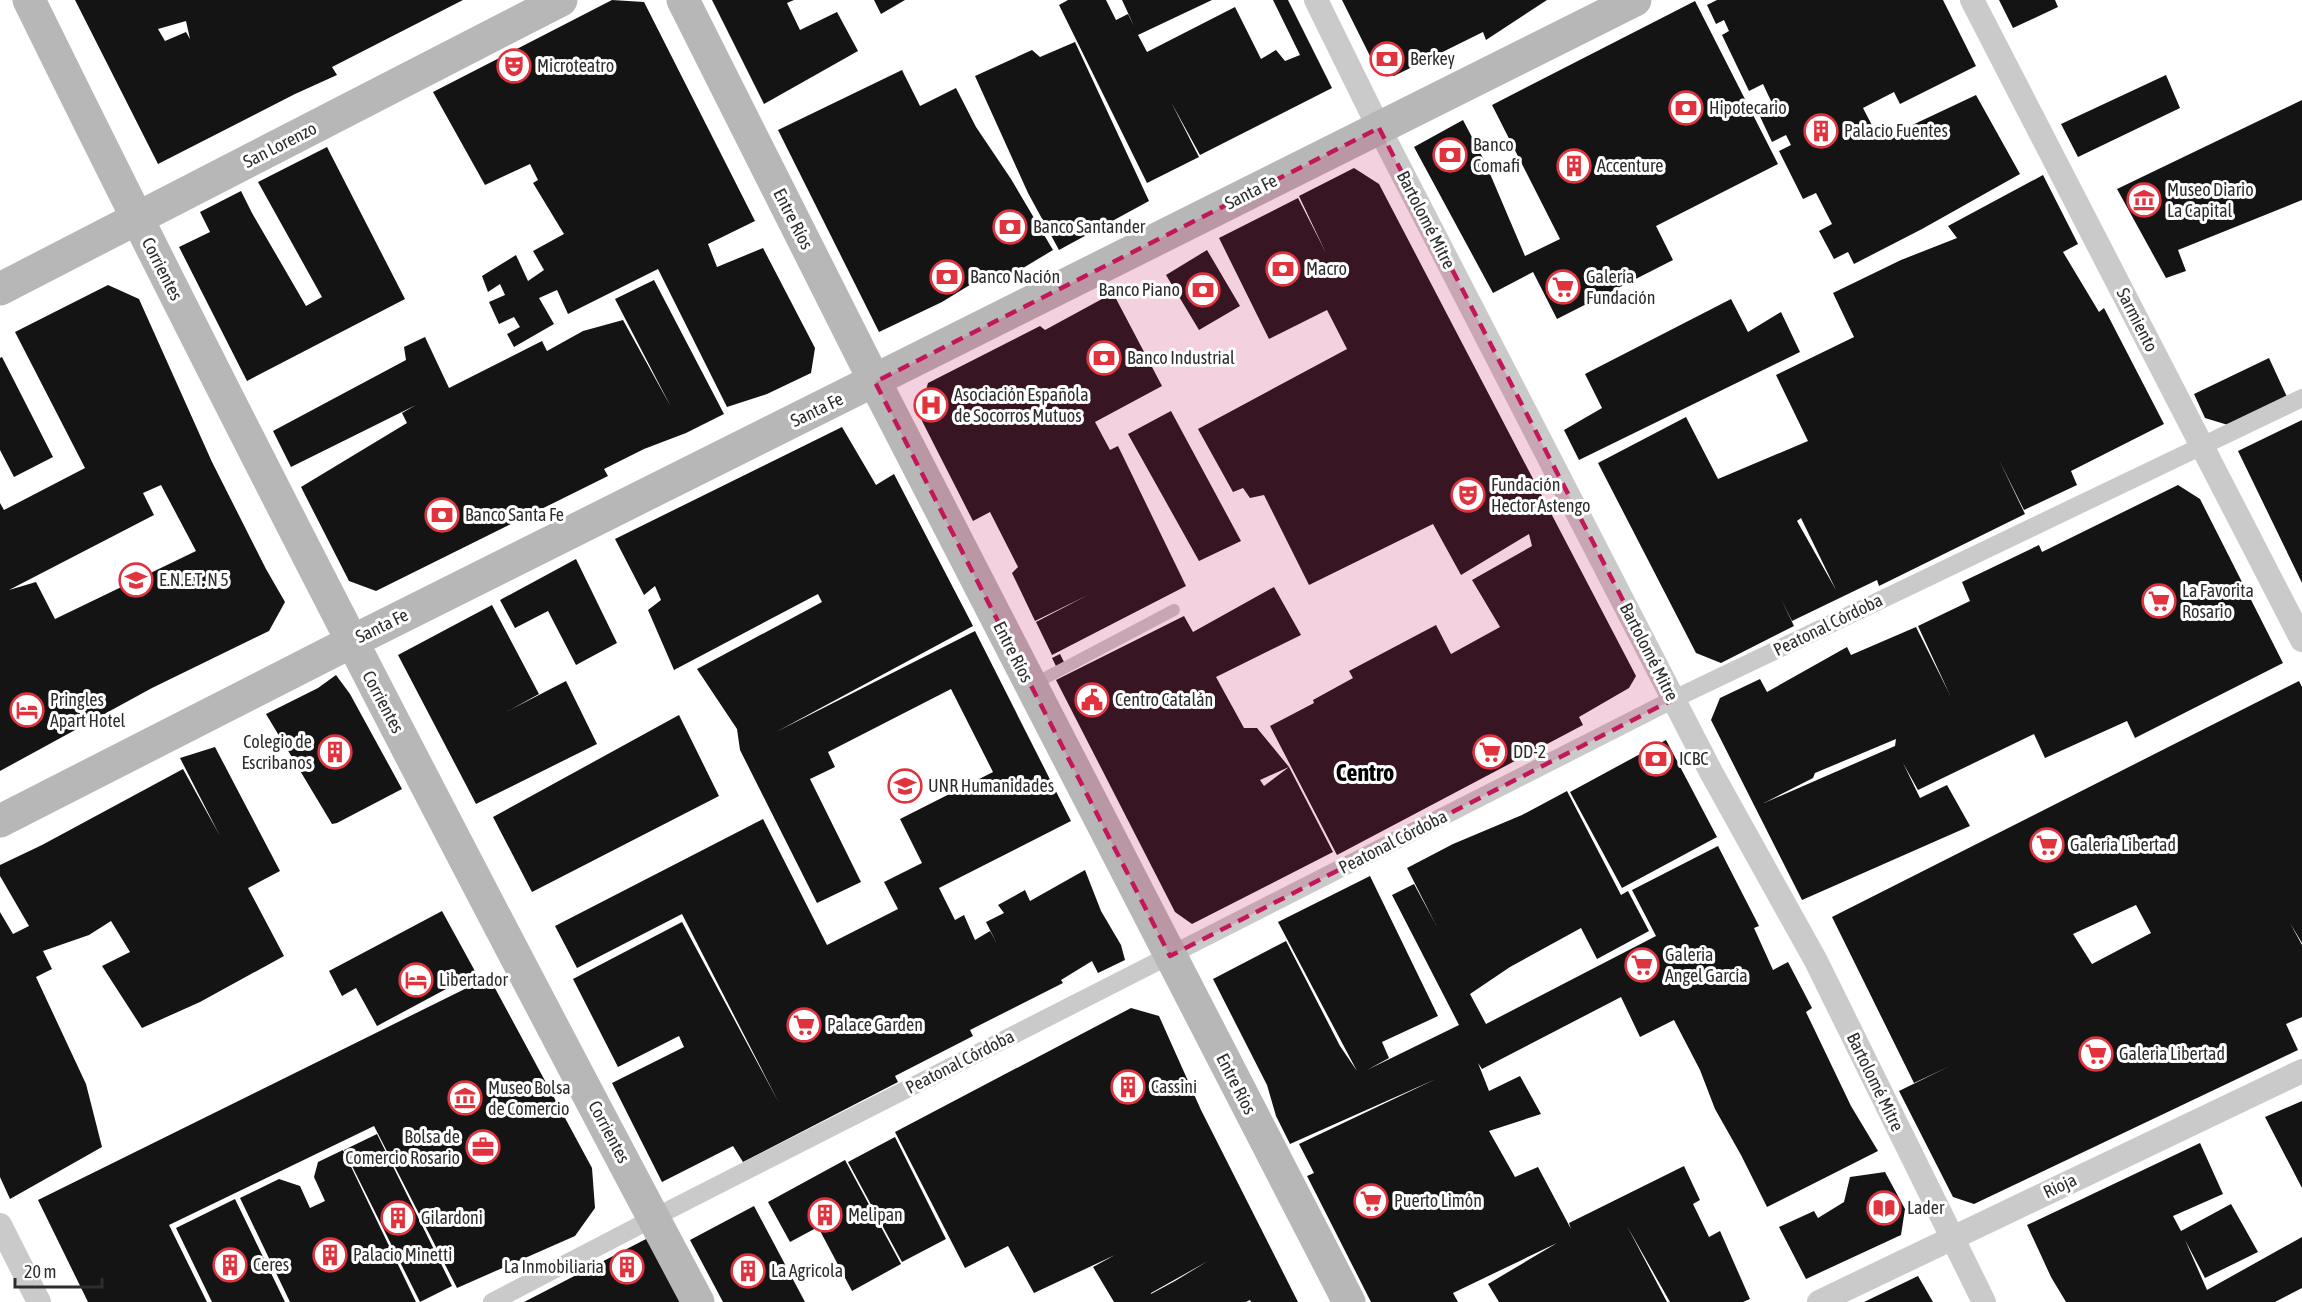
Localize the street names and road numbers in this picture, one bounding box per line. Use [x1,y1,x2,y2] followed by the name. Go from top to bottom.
[240,117,320,172] street label: San Lorenzo
[1393,167,1460,272] street label: Bartolomé Mitre
[1221,170,1280,214] street label: Santa Fe
[769,185,818,253] street label: Entre Ríos
[138,234,187,304] street label: Corrientes
[2112,284,2162,355] street label: Sarmiento
[787,388,846,431] street label: Santa Fe
[1770,589,1886,660] street label: Peatonal Córdoba
[1616,599,1683,704] street label: Bartolomé Mitre
[352,604,411,647] street label: Santa Fe
[989,618,1038,686] street label: Entre Ríos
[358,667,409,737] street label: Corrientes
[1335,805,1450,878] street label: Peatonal Córdoba
[902,1025,1017,1098] street label: Peatonal Córdoba
[1843,1029,1908,1134] street label: Bartolomé Mitre
[1212,1050,1261,1118] street label: Entre Ríos
[584,1097,635,1167] street label: Corrientes
[2040,1169,2080,1202] street label: Rioja

